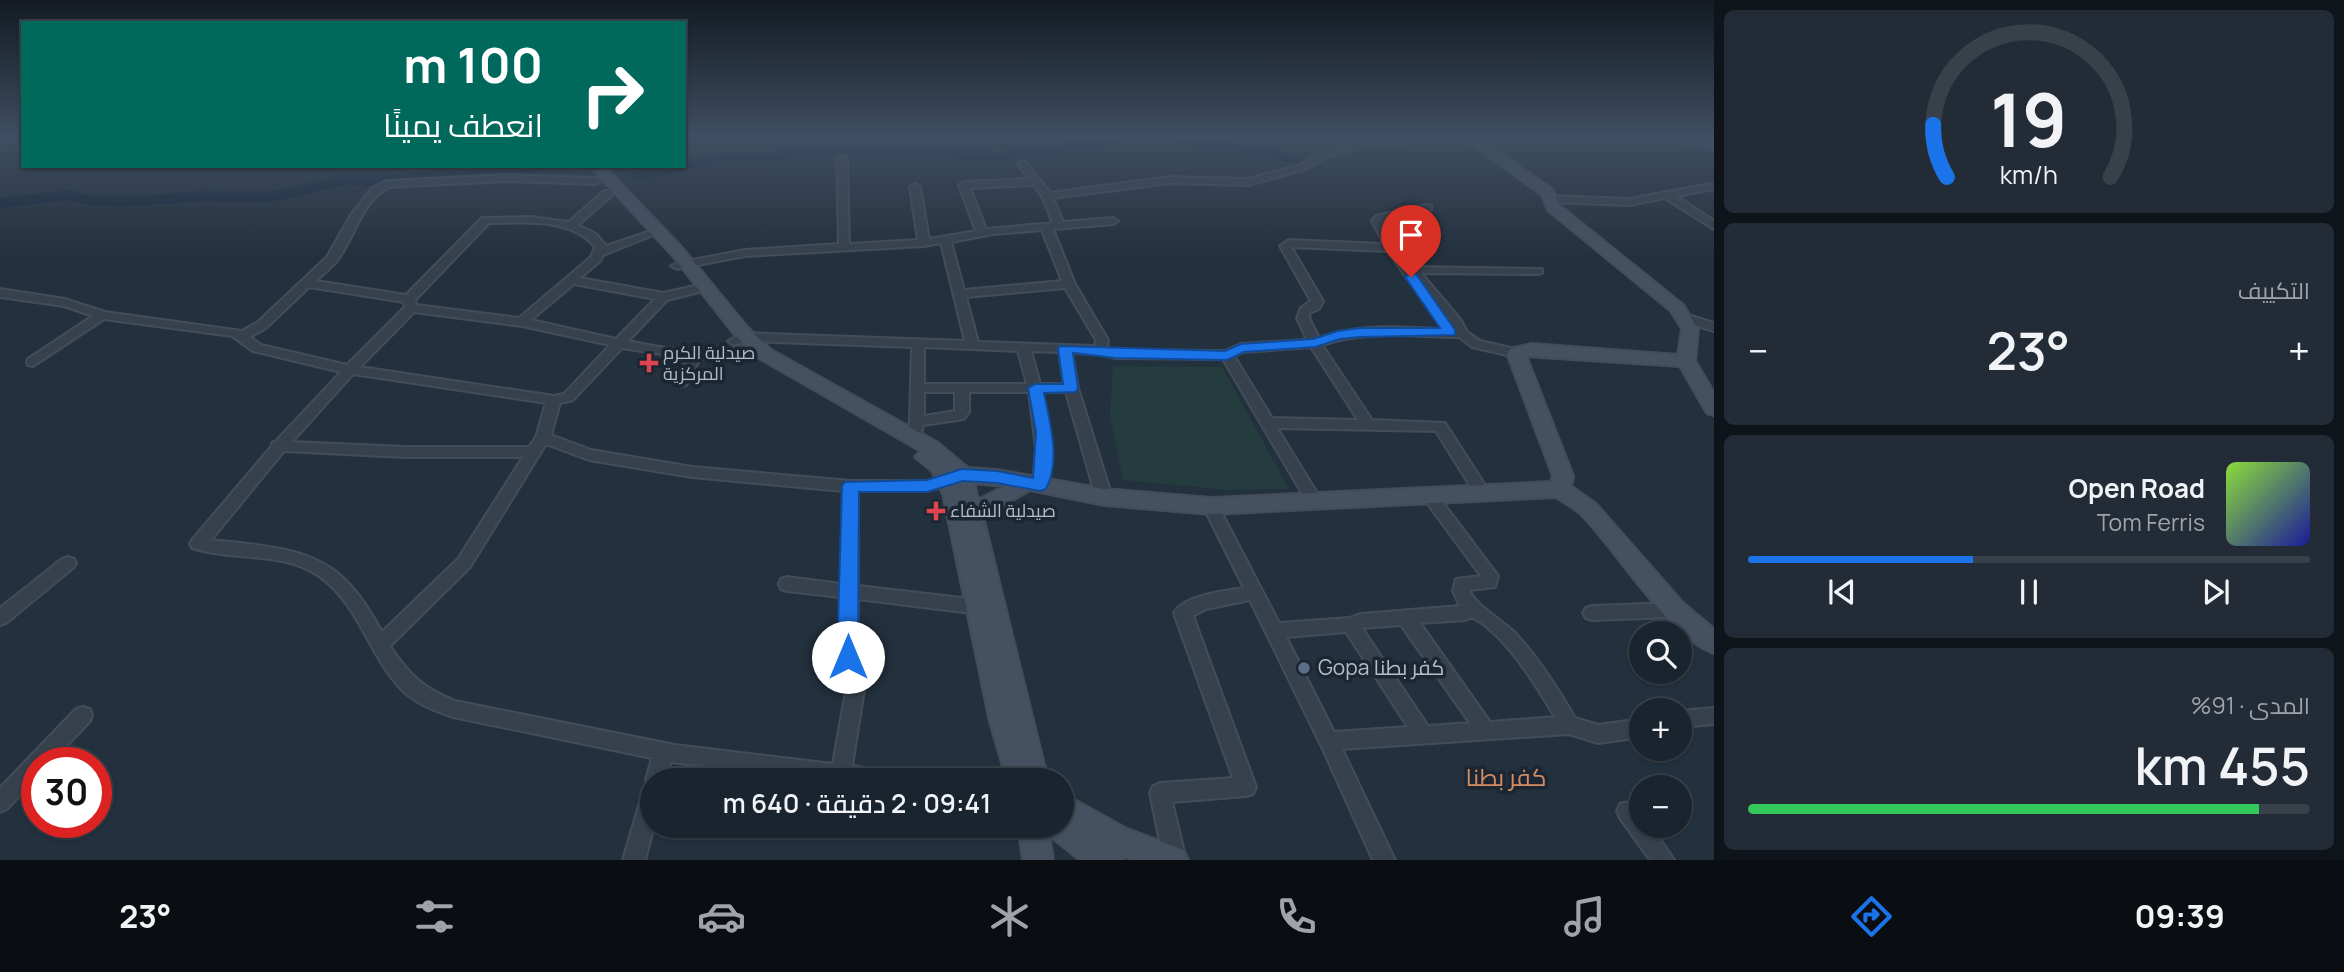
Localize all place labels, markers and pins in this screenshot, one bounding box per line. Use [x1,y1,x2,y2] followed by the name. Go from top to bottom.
[1381,205,1441,277] pin
[663,340,755,385] place label: صيدلية الكرم المركزية
[641,355,657,371] marker: صيدلية الكرم المركزية
[950,498,1056,522] place label: صيدلية الشفاء
[928,503,944,519] marker: صيدلية الشفاء
[1318,653,1444,681] place label: Gopa كفر بطنا
[1296,660,1312,676] marker: Gopa كفر بطنا

